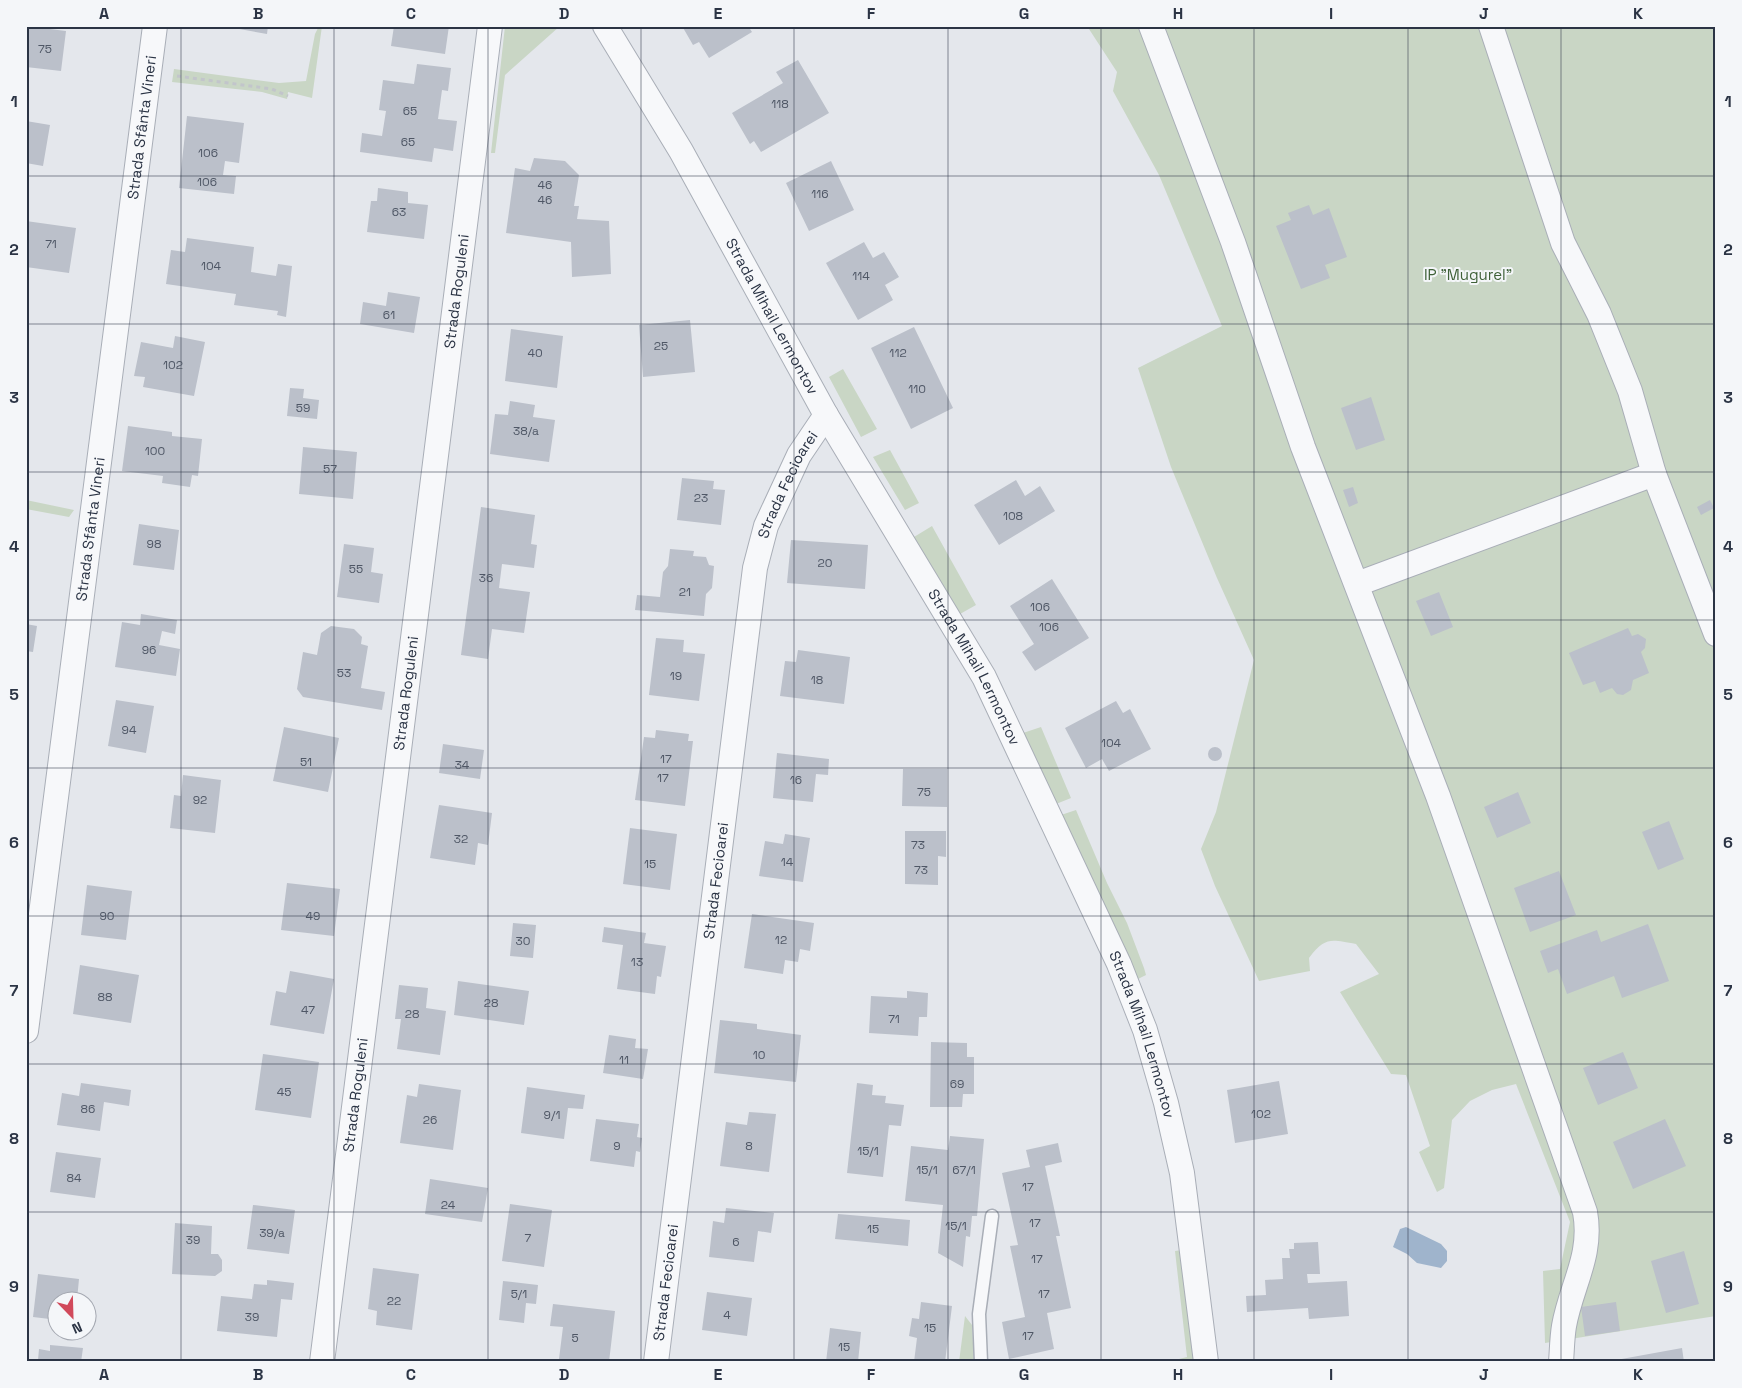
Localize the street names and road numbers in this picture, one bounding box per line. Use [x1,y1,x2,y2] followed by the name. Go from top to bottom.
[123,54,160,200] street label: Strada Sfânta Vineri
[440,233,473,350] street label: Strada Roguleni
[722,235,823,398] street label: Strada Mihail Lermontov
[753,427,822,540] street label: Strada Fecioarei
[71,456,109,602] street label: Strada Sfânta Vineri
[924,585,1025,748] street label: Strada Mihail Lermontov
[389,635,422,752] street label: Strada Roguleni
[699,821,732,940] street label: Strada Fecioarei
[1105,948,1179,1120] street label: Strada Mihail Lermontov
[338,1037,372,1153] street label: Strada Roguleni
[649,1223,682,1342] street label: Strada Fecioarei

